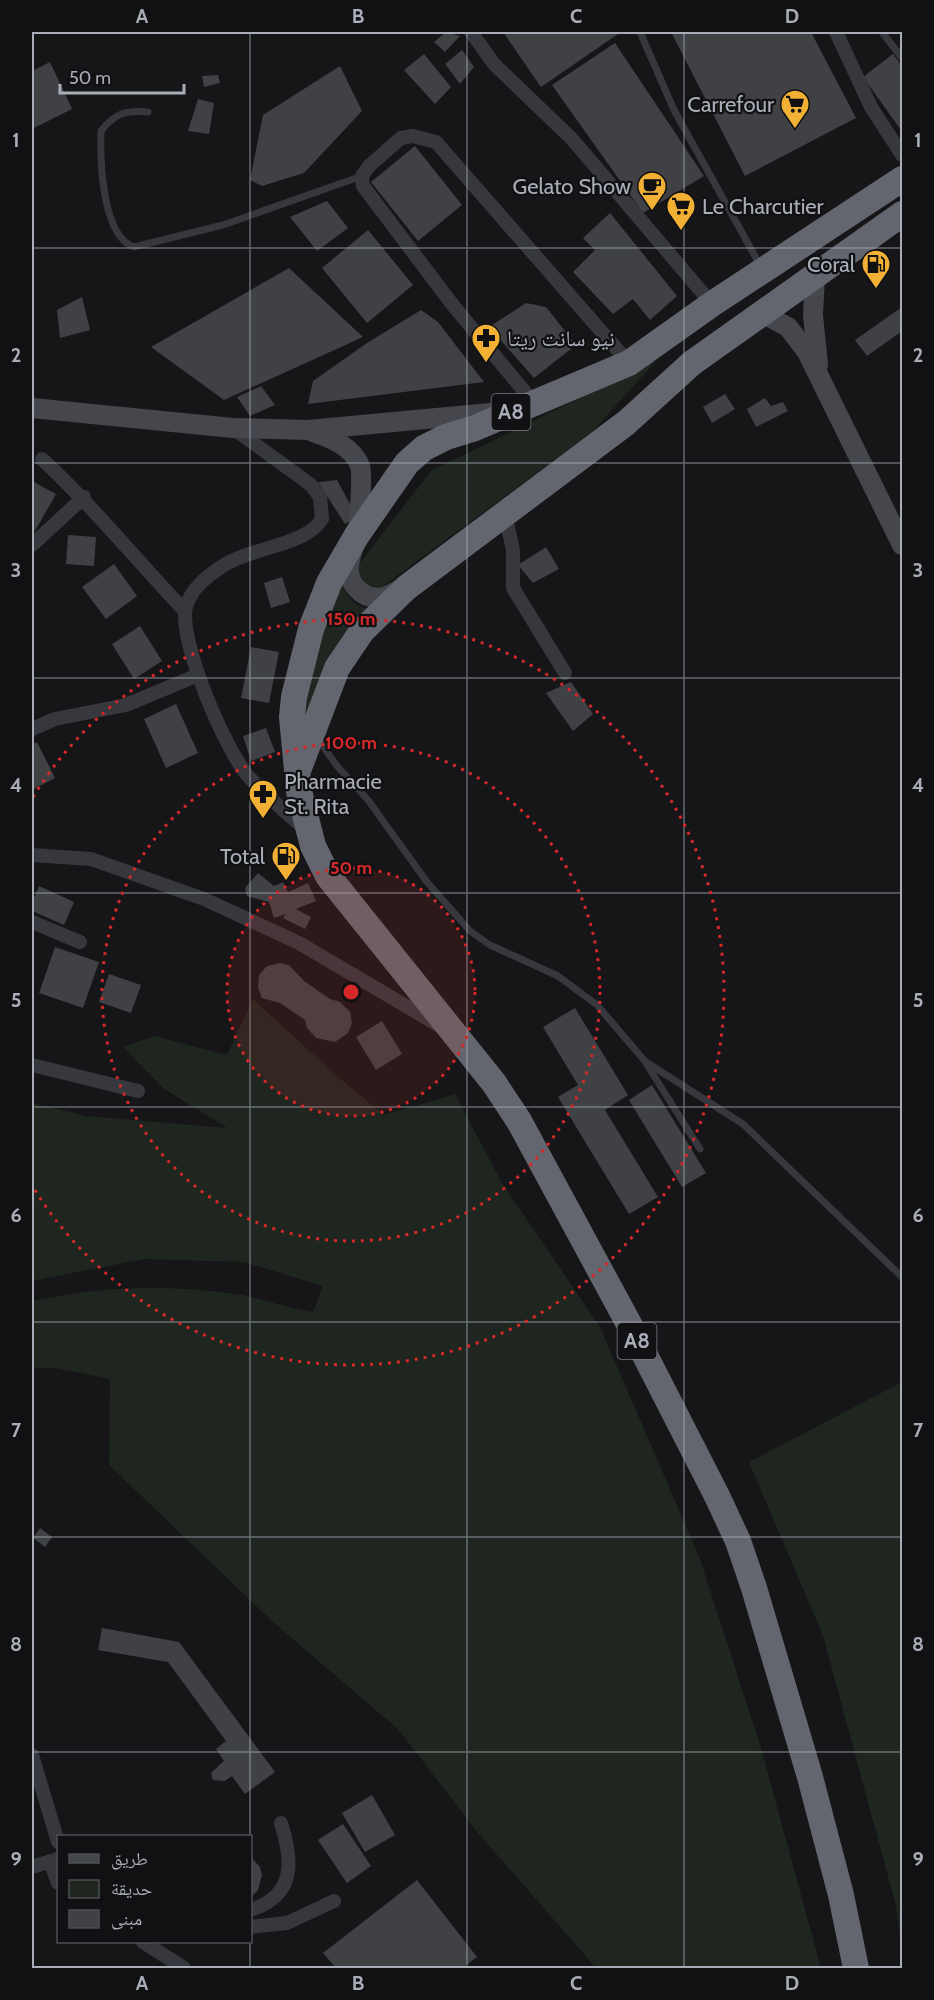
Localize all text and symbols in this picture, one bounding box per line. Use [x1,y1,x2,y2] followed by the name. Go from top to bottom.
[136,4,149,28] text: A
[352,4,364,28] text: B
[570,4,582,28] text: C
[785,4,799,28] text: D
[60,57,184,95] scale bar
[69,67,111,89] text: 50 m
[779,88,811,130] supermarket icon: Carrefour
[687,91,774,118] place label: Carrefour
[12,128,20,152] text: 1
[914,128,922,152] text: 1
[636,170,668,212] cafe icon: Gelato Show
[513,173,631,200] place label: Gelato Show
[665,190,697,232] supermarket icon: Le Charcutier
[702,193,824,220] place label: Le Charcutier
[860,248,892,290] fuel station icon: Coral
[807,251,856,278] place label: Coral
[470,322,502,364] pharmacy icon: نيو سانت ريتا
[507,325,615,352] place label: نيو سانت ريتا
[11,343,21,367] text: 2
[913,343,923,367] text: 2
[492,394,530,430] road number: A8
[11,558,21,582] text: 3
[913,558,923,582] text: 3
[327,608,375,630] text: 150 m
[325,732,377,754] text: 100 m
[284,768,382,820] place label: Pharmacie St. Rita
[10,773,22,797] text: 4
[912,773,924,797] text: 4
[247,778,279,820] pharmacy icon: Pharmacie St. Rita
[270,840,302,882] fuel station icon: Total
[220,843,266,870] place label: Total
[330,857,372,879] text: 50 m
[341,982,361,1002] centre of rings
[11,988,21,1012] text: 5
[913,988,923,1012] text: 5
[10,1203,22,1227] text: 6
[912,1203,924,1227] text: 6
[618,1323,656,1359] road number: A8
[11,1418,22,1442] text: 7
[913,1418,924,1442] text: 7
[10,1632,22,1656] text: 8
[912,1632,924,1656] text: 8
[57,1835,252,1943] legend
[10,1847,22,1871] text: 9
[912,1847,924,1871] text: 9
[111,1848,148,1870] text: طريق
[111,1878,152,1900] text: حديقة
[111,1908,142,1930] text: مبنى
[136,1971,149,1995] text: A
[352,1971,364,1995] text: B
[570,1971,582,1995] text: C
[785,1971,799,1995] text: D

